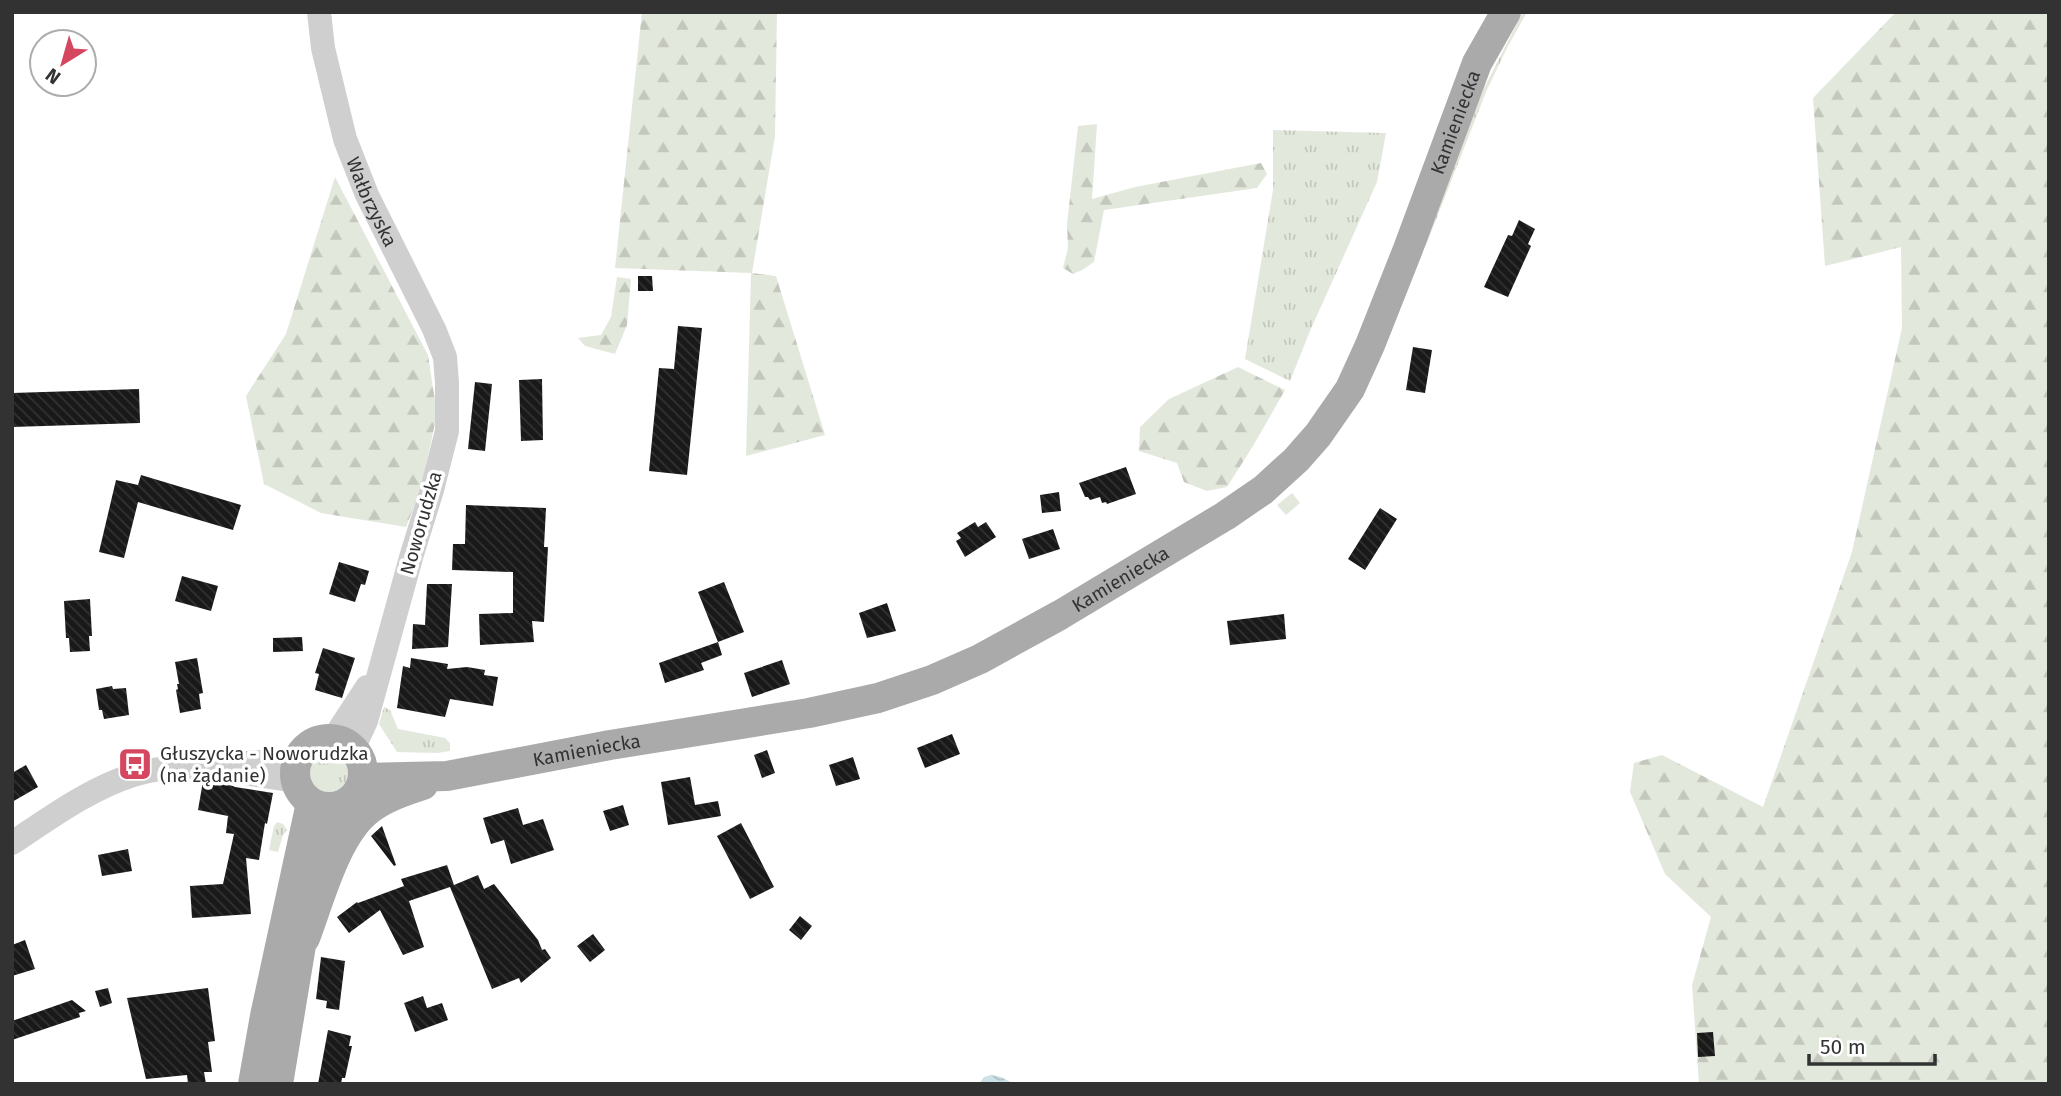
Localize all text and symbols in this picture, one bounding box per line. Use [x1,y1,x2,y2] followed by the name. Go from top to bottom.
[28,28,98,98] north arrow
[41,63,65,89] text: N
[1425,67,1485,177] street label: Kamieniecka
[342,154,402,250] street label: Wałbrzyska
[395,469,447,577] street label: Noworudzka
[1068,541,1173,617] street label: Kamieniecka
[531,729,642,771] street label: Kamieniecka
[160,742,369,787] place label: Głuszycka - Noworudzka (na żądanie)
[116,745,154,783] bus stop icon: Głuszycka - Noworudzka (na żądanie)
[1809,1023,1935,1066] scale bar
[1820,1034,1866,1060] text: 50 m

